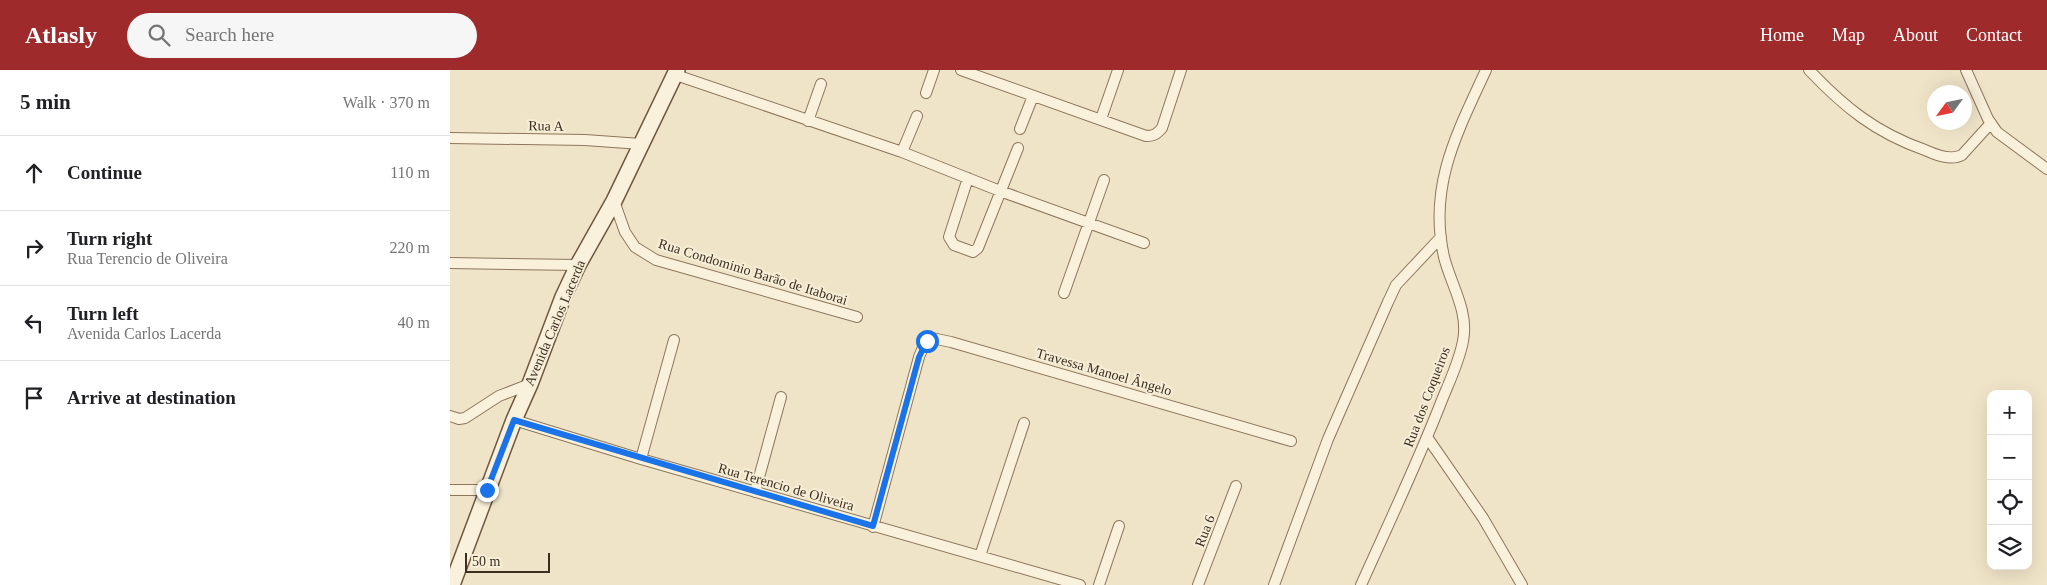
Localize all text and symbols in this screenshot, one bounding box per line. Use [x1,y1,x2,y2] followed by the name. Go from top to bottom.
[127,13,477,58] search box
[145,21,173,49] icon: search
[25,22,97,48] text: Atlasly
[185,24,274,45] text: Search here
[1760,25,1804,45] text: Home
[1832,25,1865,45] text: Map
[1893,25,1938,45] text: About
[1966,25,2022,45] text: Contact
[1927,85,1972,130] north arrow
[20,90,71,114] text: 5 min
[343,94,430,111] text: Walk · 370 m
[528,118,565,134] street label: Rua A
[20,159,48,187] icon: ahead
[67,162,142,183] text: Continue
[390,164,430,181] text: 110 m
[67,228,152,249] text: Turn right
[20,234,48,262] icon: right
[657,236,849,308] street label: Rua Condominio Barão de Itaborai
[390,239,430,256] text: 220 m
[67,250,228,267] text: Rua Terencio de Oliveira
[522,257,589,388] street label: Avenida Carlos Lacerda
[67,303,139,324] text: Turn left
[20,309,48,337] icon: left
[398,314,430,331] text: 40 m
[67,325,221,342] text: Avenida Carlos Lacerda
[916,330,939,353] route start
[1035,345,1174,399] street label: Travessa Manoel Ângelo
[1401,345,1453,449] street label: Rua dos Coqueiros
[20,384,48,412] icon: arrive
[67,387,236,408] text: Arrive at destination
[1987,390,2032,570] map controls
[1987,390,2032,435] button: +
[1987,435,2032,480] button: −
[716,460,856,514] street label: Rua Terencio de Oliveira
[476,479,499,502] route end
[1987,480,2032,525] button: locate
[1192,513,1218,549] street label: Rua 6
[1987,525,2032,570] button: layers
[465,550,550,573] scale bar
[472,554,500,569] text: 50 m

